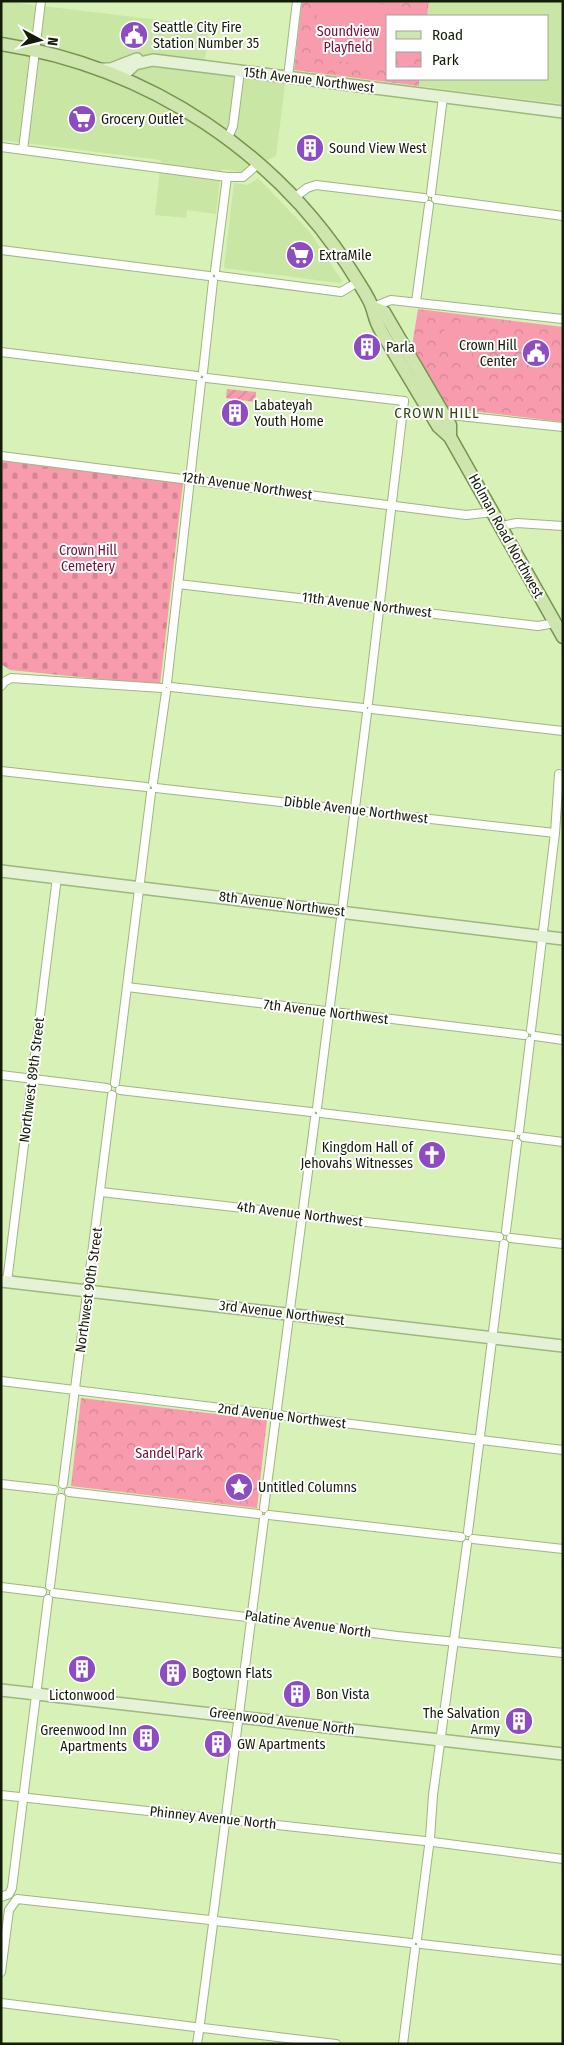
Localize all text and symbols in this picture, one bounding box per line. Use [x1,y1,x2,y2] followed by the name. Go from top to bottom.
[15,15,65,65] north arrow
[386,15,549,80] legend
[153,19,259,52] place label: Seattle City Fire Station Number 35
[119,20,149,50] public building icon: Seattle City Fire Station Number 35
[317,23,379,56] park label: Soundview Playfield
[432,26,463,44] text: Road
[43,36,61,47] text: N
[432,51,459,69] text: Park
[243,64,376,97] street label: 15th Avenue Northwest
[67,104,97,134] supermarket icon: Grocery Outlet
[101,111,184,128] place label: Grocery Outlet
[295,133,325,163] building icon: Sound View West
[329,140,427,157] place label: Sound View West
[285,240,315,270] supermarket icon: ExtraMile
[319,247,372,264] place label: ExtraMile
[352,332,382,362] building icon: Parla
[459,337,517,370] place label: Crown Hill Center
[521,338,551,368] public building icon: Crown Hill Center
[386,339,415,356] place label: Parla
[254,397,324,430] place label: Labateyah Youth Home
[220,398,250,428] building icon: Labateyah Youth Home
[394,404,480,422] district label: CROWN HILL
[181,468,314,504] street label: 12th Avenue Northwest
[465,471,547,601] street label: Holman Road Northwest
[59,542,117,575] park label: Crown Hill Cemetery
[301,589,433,621] street label: 11th Avenue Northwest
[283,793,429,827] street label: Dibble Avenue Northwest
[218,888,346,920] street label: 8th Avenue Northwest
[263,996,390,1028] street label: 7th Avenue Northwest
[16,1016,48,1144] street label: Northwest 89th Street
[300,1139,415,1172] place label: Kingdom Hall of Jehovahs Witnesses
[417,1140,447,1170] church icon: Kingdom Hall of Jehovahs Witnesses
[236,1198,364,1230] street label: 4th Avenue Northwest
[72,1226,106,1354] street label: Northwest 90th Street
[218,1297,346,1329] street label: 3rd Avenue Northwest
[217,1400,347,1432] street label: 2nd Avenue Northwest
[135,1445,203,1462] park label: Sandel Park
[224,1472,254,1502] place icon: Untitled Columns
[258,1479,357,1496] place label: Untitled Columns
[244,1607,372,1641] street label: Palatine Avenue North
[67,1654,97,1684] building icon: Lictonwood
[158,1658,188,1688] building icon: Bogtown Flats
[192,1665,272,1682] place label: Bogtown Flats
[282,1679,312,1709] building icon: Bon Vista
[316,1686,370,1703] place label: Bon Vista
[49,1687,115,1704] place label: Lictonwood
[208,1704,356,1738] street label: Greenwood Avenue North
[423,1705,501,1738] place label: The Salvation Army
[504,1706,534,1736] building icon: The Salvation Army
[40,1722,127,1755] place label: Greenwood Inn Apartments
[131,1723,161,1753] building icon: Greenwood Inn Apartments
[203,1729,233,1759] building icon: GW Apartments
[237,1736,325,1753] place label: GW Apartments
[149,1803,277,1833] street label: Phinney Avenue North

